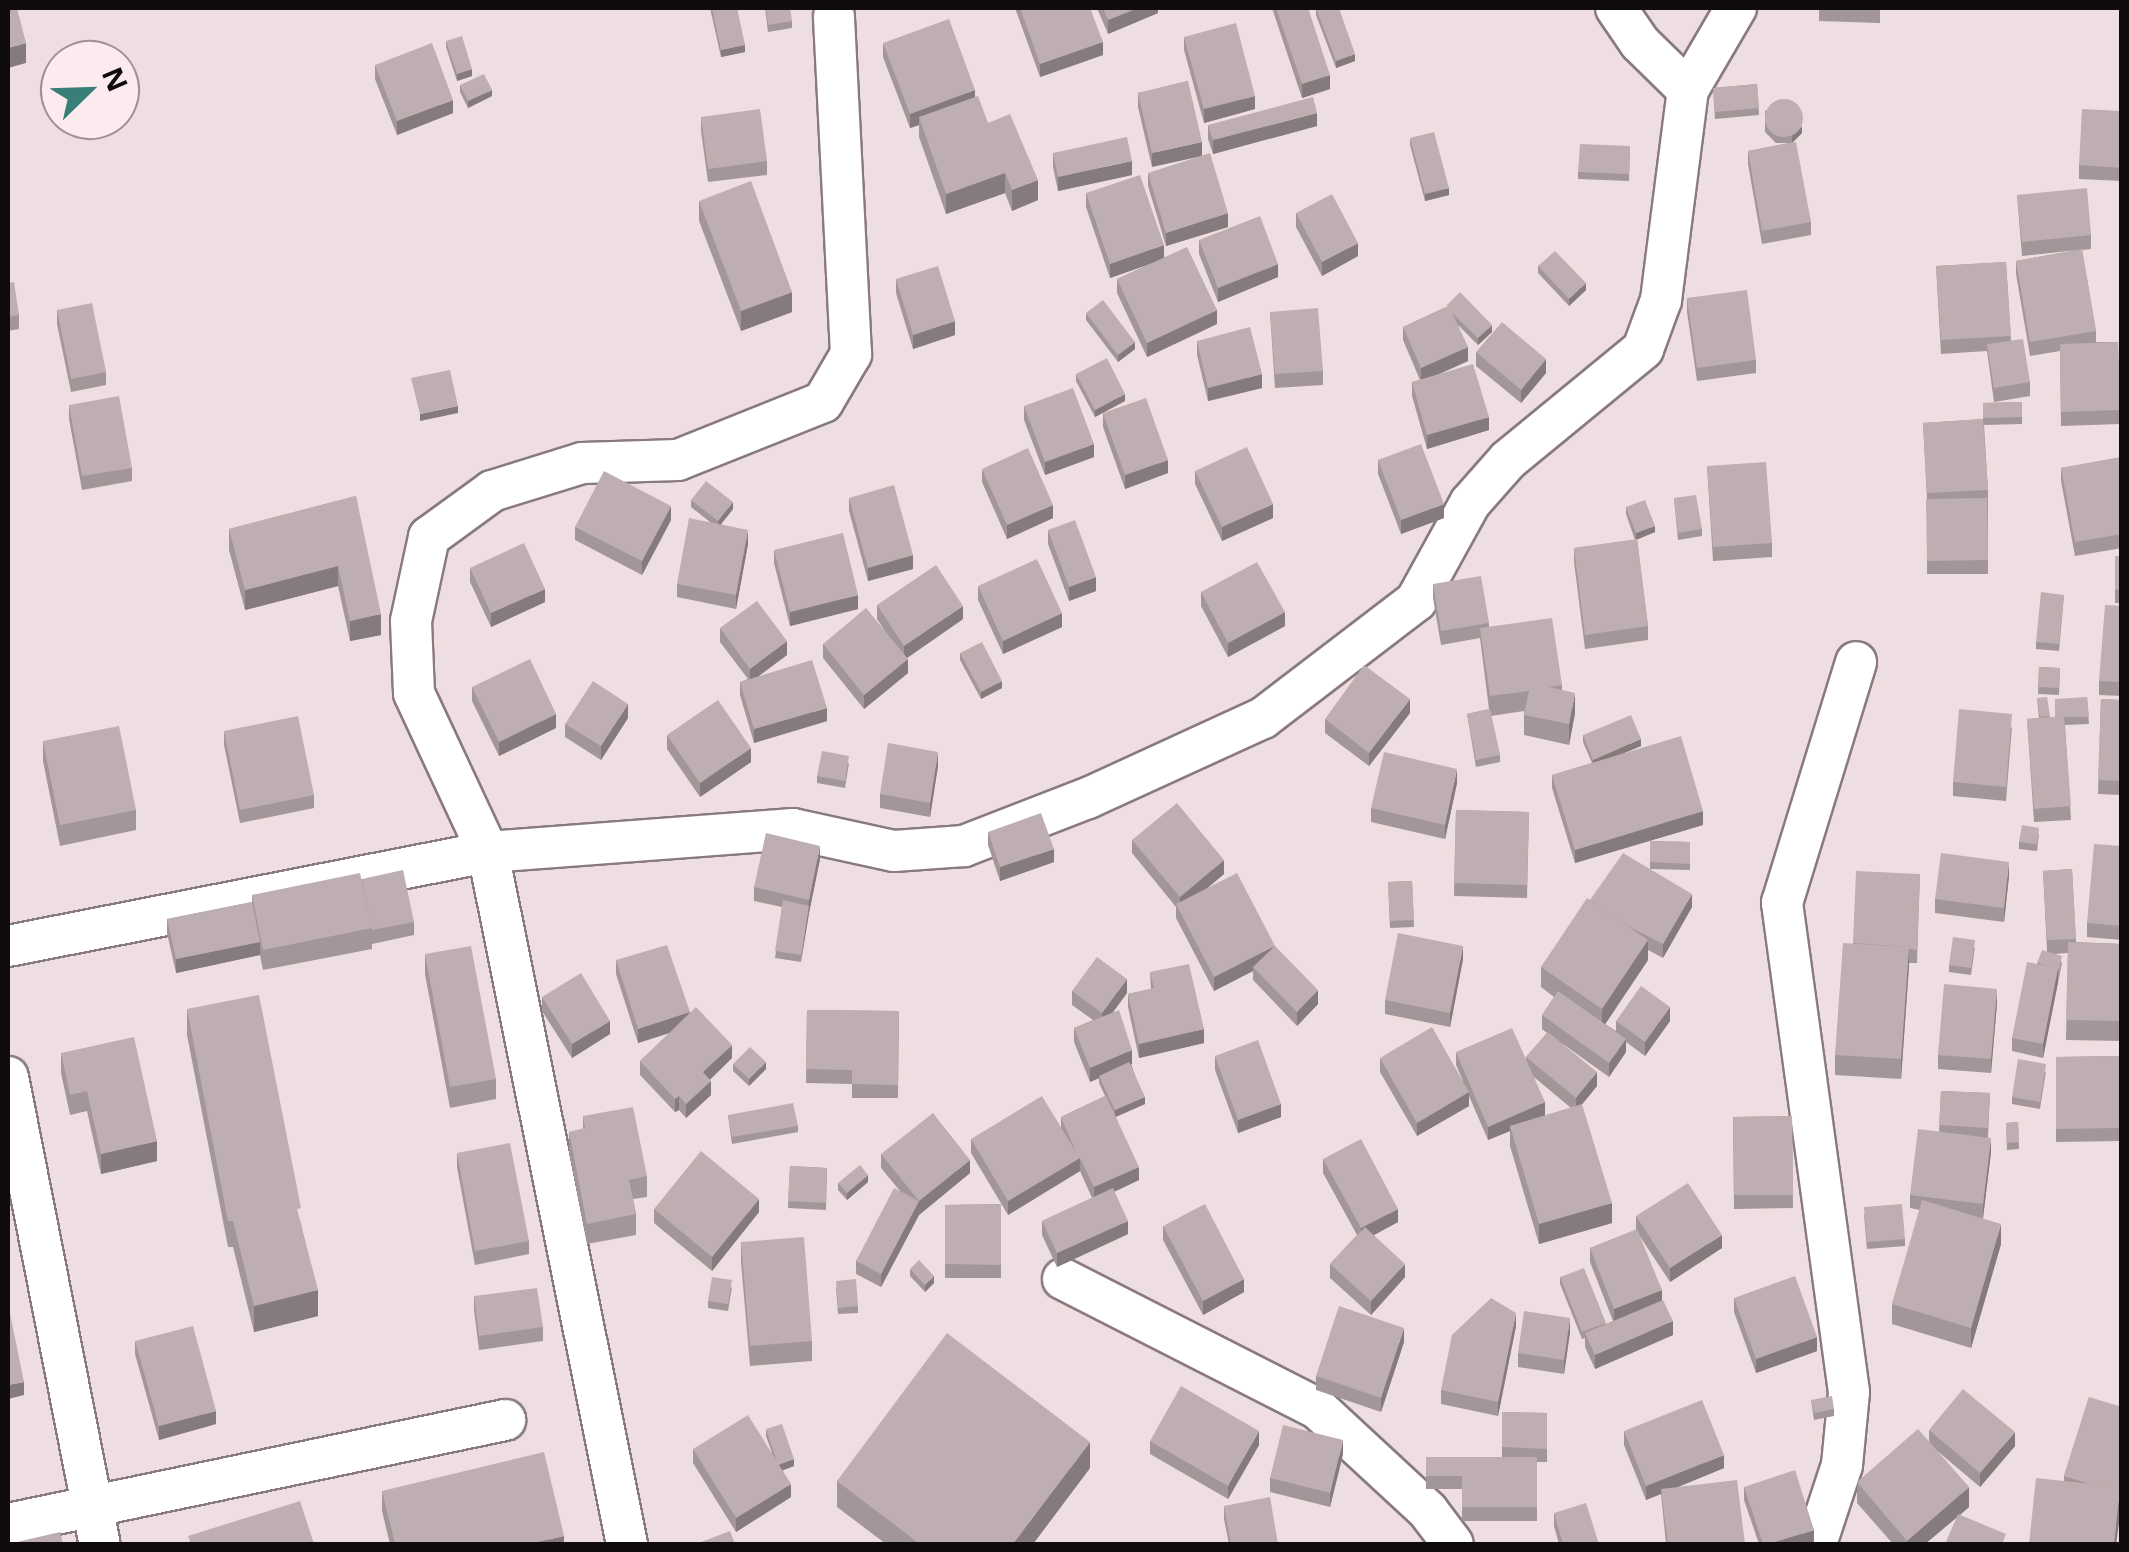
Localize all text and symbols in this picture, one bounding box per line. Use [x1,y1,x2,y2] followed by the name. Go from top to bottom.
[40,40,140,140] north arrow
[94,61,138,97] text: N

